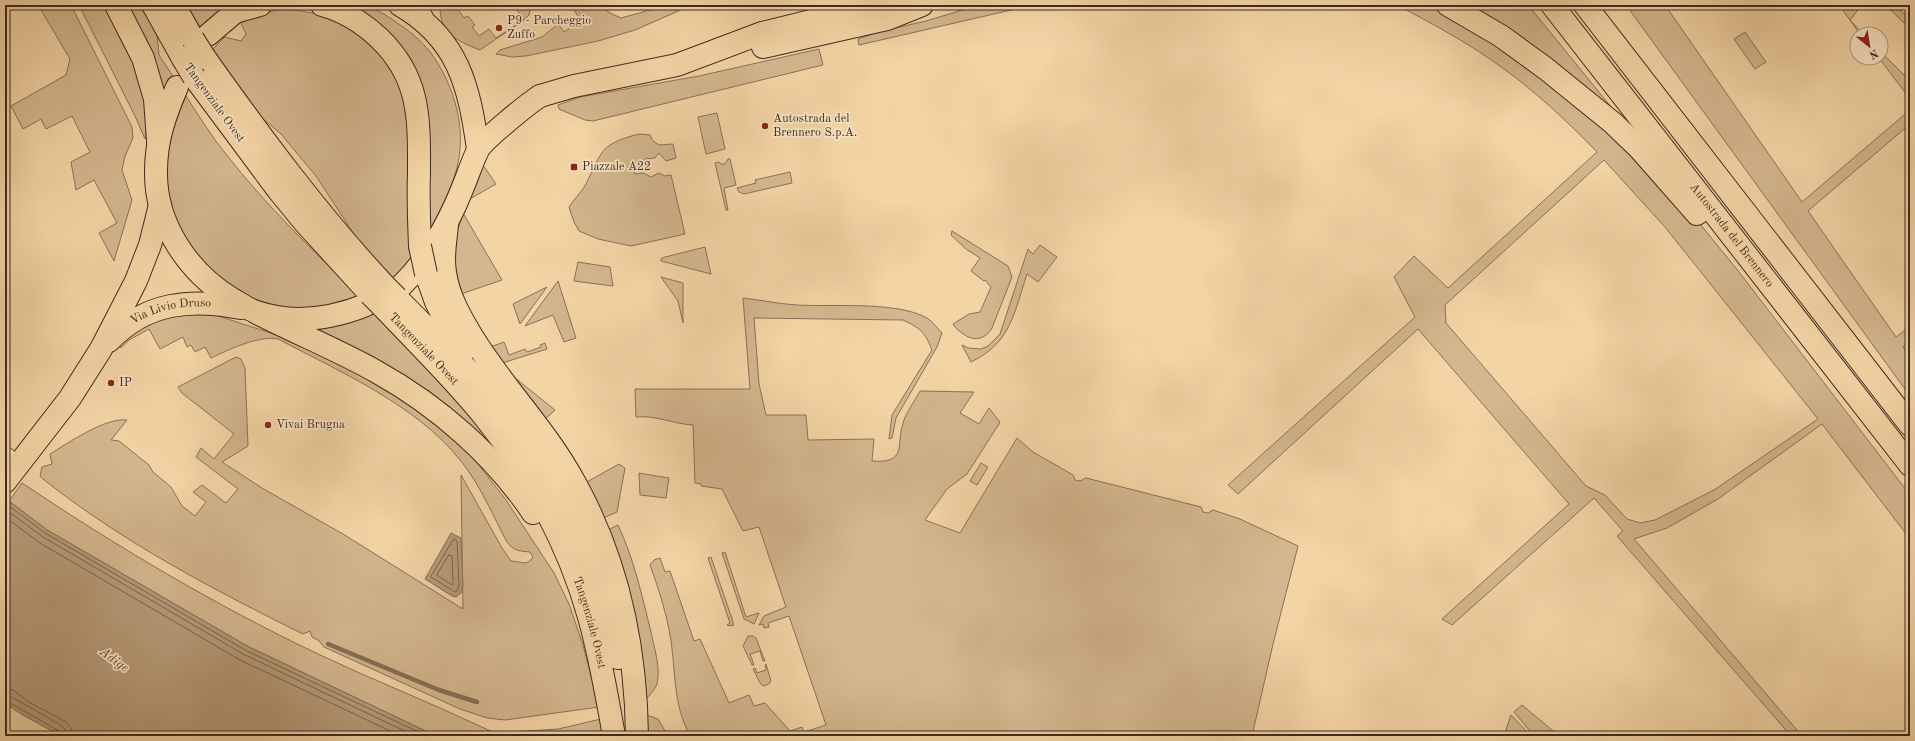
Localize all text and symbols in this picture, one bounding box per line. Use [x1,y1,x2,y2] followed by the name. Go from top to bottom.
[507,15,591,41] place label: P9 - Parcheggio Zuffo
[494,23,504,33] marker: P9 - Parcheggio Zuffo
[1849,26,1889,66] north arrow
[1866,46,1880,61] text: N
[181,61,247,145] street label: Tangenziale Ovest
[773,113,857,139] place label: Autostrada del Brennero S.p.A.
[760,121,770,131] marker: Autostrada del Brennero S.p.A.
[582,161,651,173] place label: Piazzale A22
[569,162,579,172] marker: Piazzale A22
[1687,181,1775,290] street label: Autostrada del Brennero
[128,297,212,327] street label: Via Livio Druso
[386,311,460,388] street label: Tangenziale Ovest
[119,377,132,389] place label: IP
[106,378,116,388] marker: IP
[276,419,345,431] place label: Vivai Brugna
[263,420,273,430] marker: Vivai Brugna
[571,575,607,670] street label: Tangenziale Ovest
[96,645,131,675] water label: Adige

